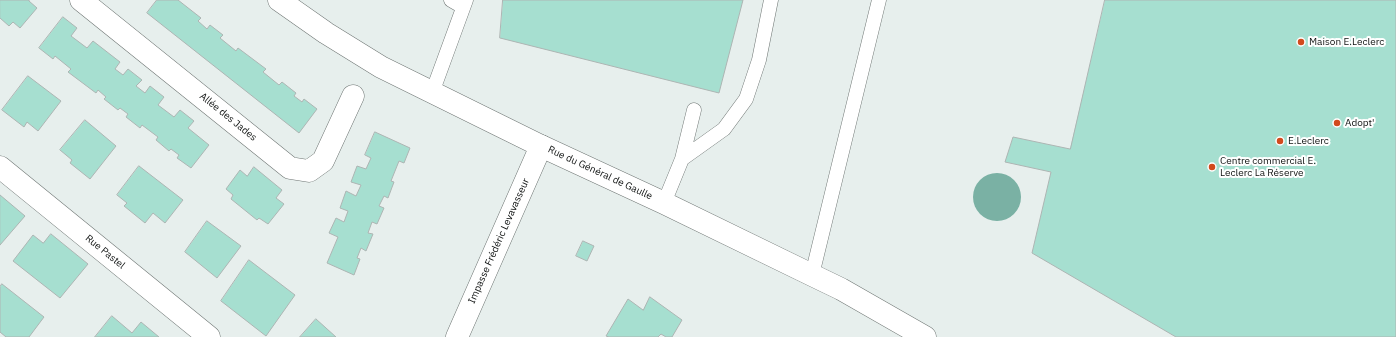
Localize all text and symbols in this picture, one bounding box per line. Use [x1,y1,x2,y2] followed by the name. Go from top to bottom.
[1309,36,1384,48] place label: Maison E.Leclerc
[1296,37,1306,47] marker: Maison E.Leclerc
[197,90,259,144] street label: Allée des Jades
[1345,117,1374,129] place label: Adopt'
[1332,118,1342,128] marker: Adopt'
[1288,135,1329,147] place label: E.Leclerc
[1275,136,1285,146] marker: E.Leclerc
[546,143,654,203] street label: Rue du Général de Gaulle
[1220,155,1316,178] place label: Centre commercial E. Leclerc La Réserve
[1207,162,1217,172] marker: Centre commercial E. Leclerc La Réserve
[466,177,532,305] street label: Impasse Frédéric Levavasseur
[83,232,127,272] street label: Rue Pastel

